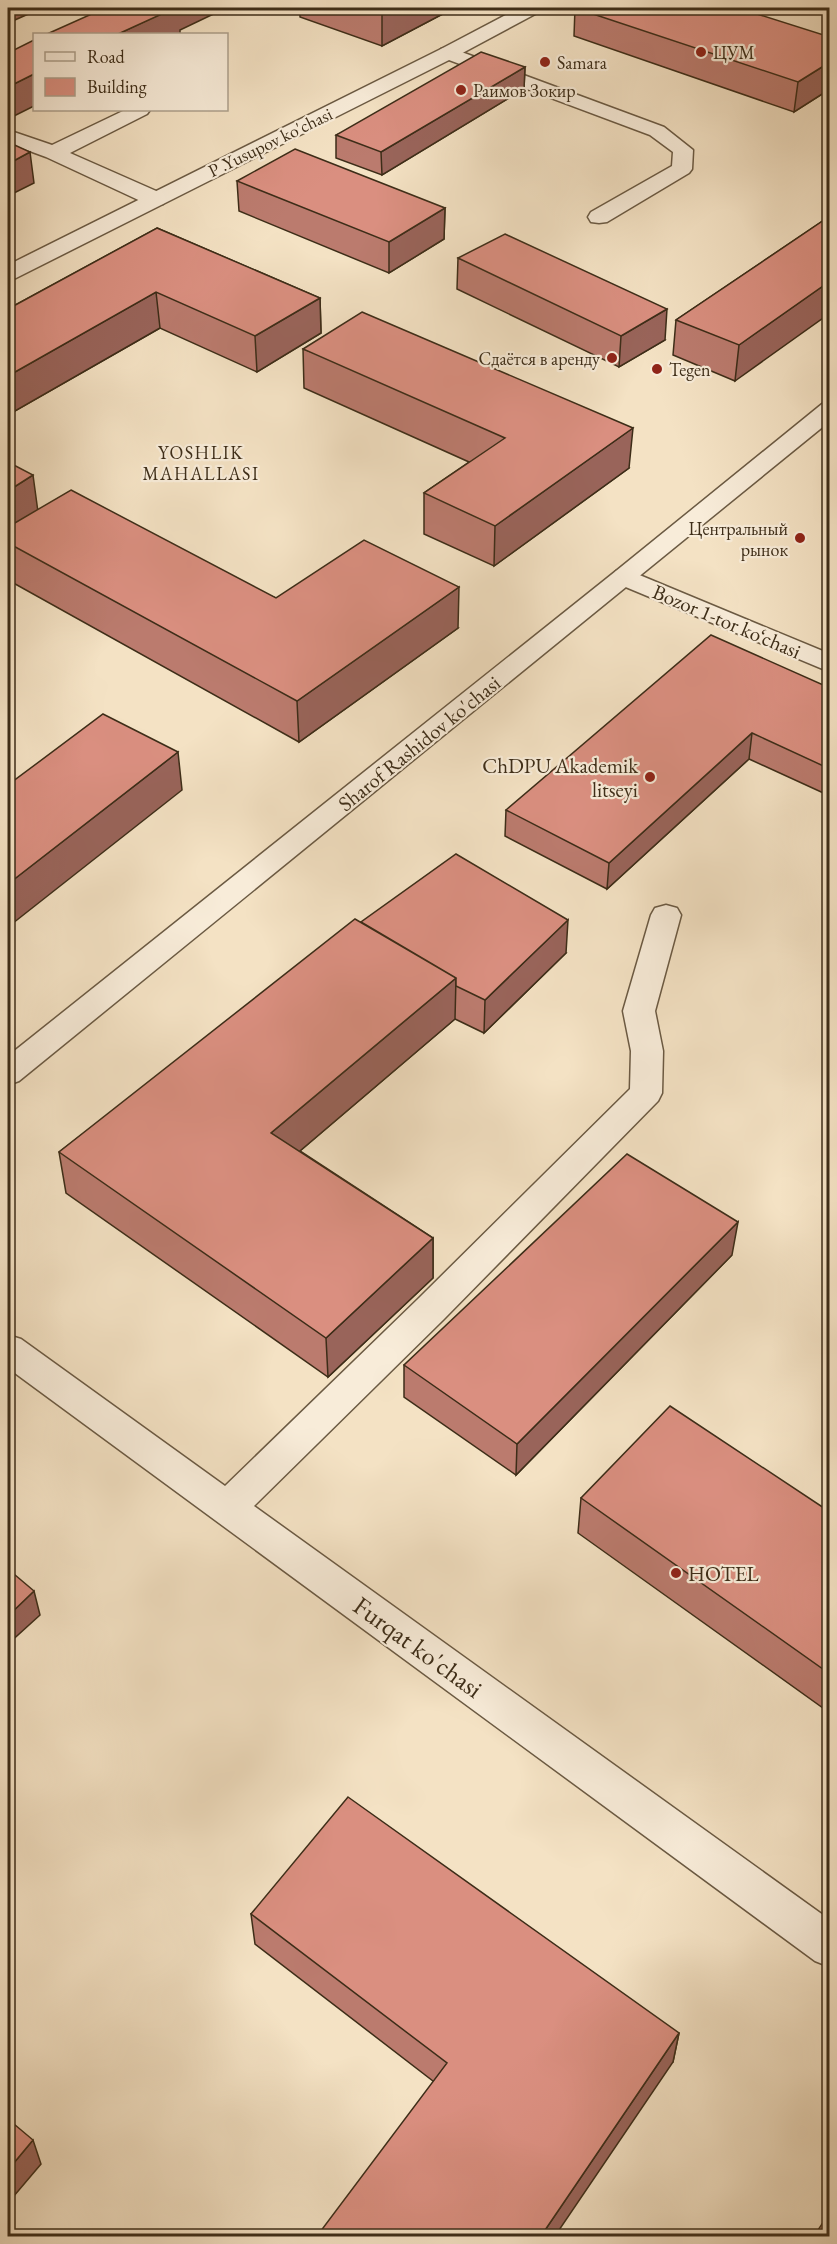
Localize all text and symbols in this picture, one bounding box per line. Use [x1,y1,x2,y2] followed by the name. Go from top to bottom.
[33,33,228,111] legend
[713,41,755,64] place label: ЦУМ
[87,45,126,68] text: Road
[694,45,708,59] marker: ЦУМ
[557,51,608,74] place label: Samara
[538,55,552,69] marker: Samara
[87,75,147,98] text: Building
[473,79,576,102] place label: Раимов Зокир
[454,83,468,97] marker: Раимов Зокир
[204,102,336,182] street label: P .Yusupov ko'chasi
[478,347,600,370] place label: Сдаётся в аренду
[605,351,619,365] marker: Сдаётся в аренду
[669,358,711,381] place label: Tegen
[650,362,664,376] marker: Tegen
[142,441,260,485] district label: YOSHLIK MAHALLASI
[689,517,788,561] place label: Центральный рынок
[793,531,807,545] marker: Центральный рынок
[649,578,805,664] street label: Bozor 1-tor ko‘chasi
[332,669,506,817] street label: Sharof Rashidov ko'chasi
[482,752,639,803] place label: ChDPU Akademik litseyi
[643,770,657,784] marker: ChDPU Akademik litseyi
[688,1560,760,1587] place label: HOTEL
[669,1566,683,1580] marker: HOTEL
[347,1589,489,1705] street label: Furqat ko'chasi

